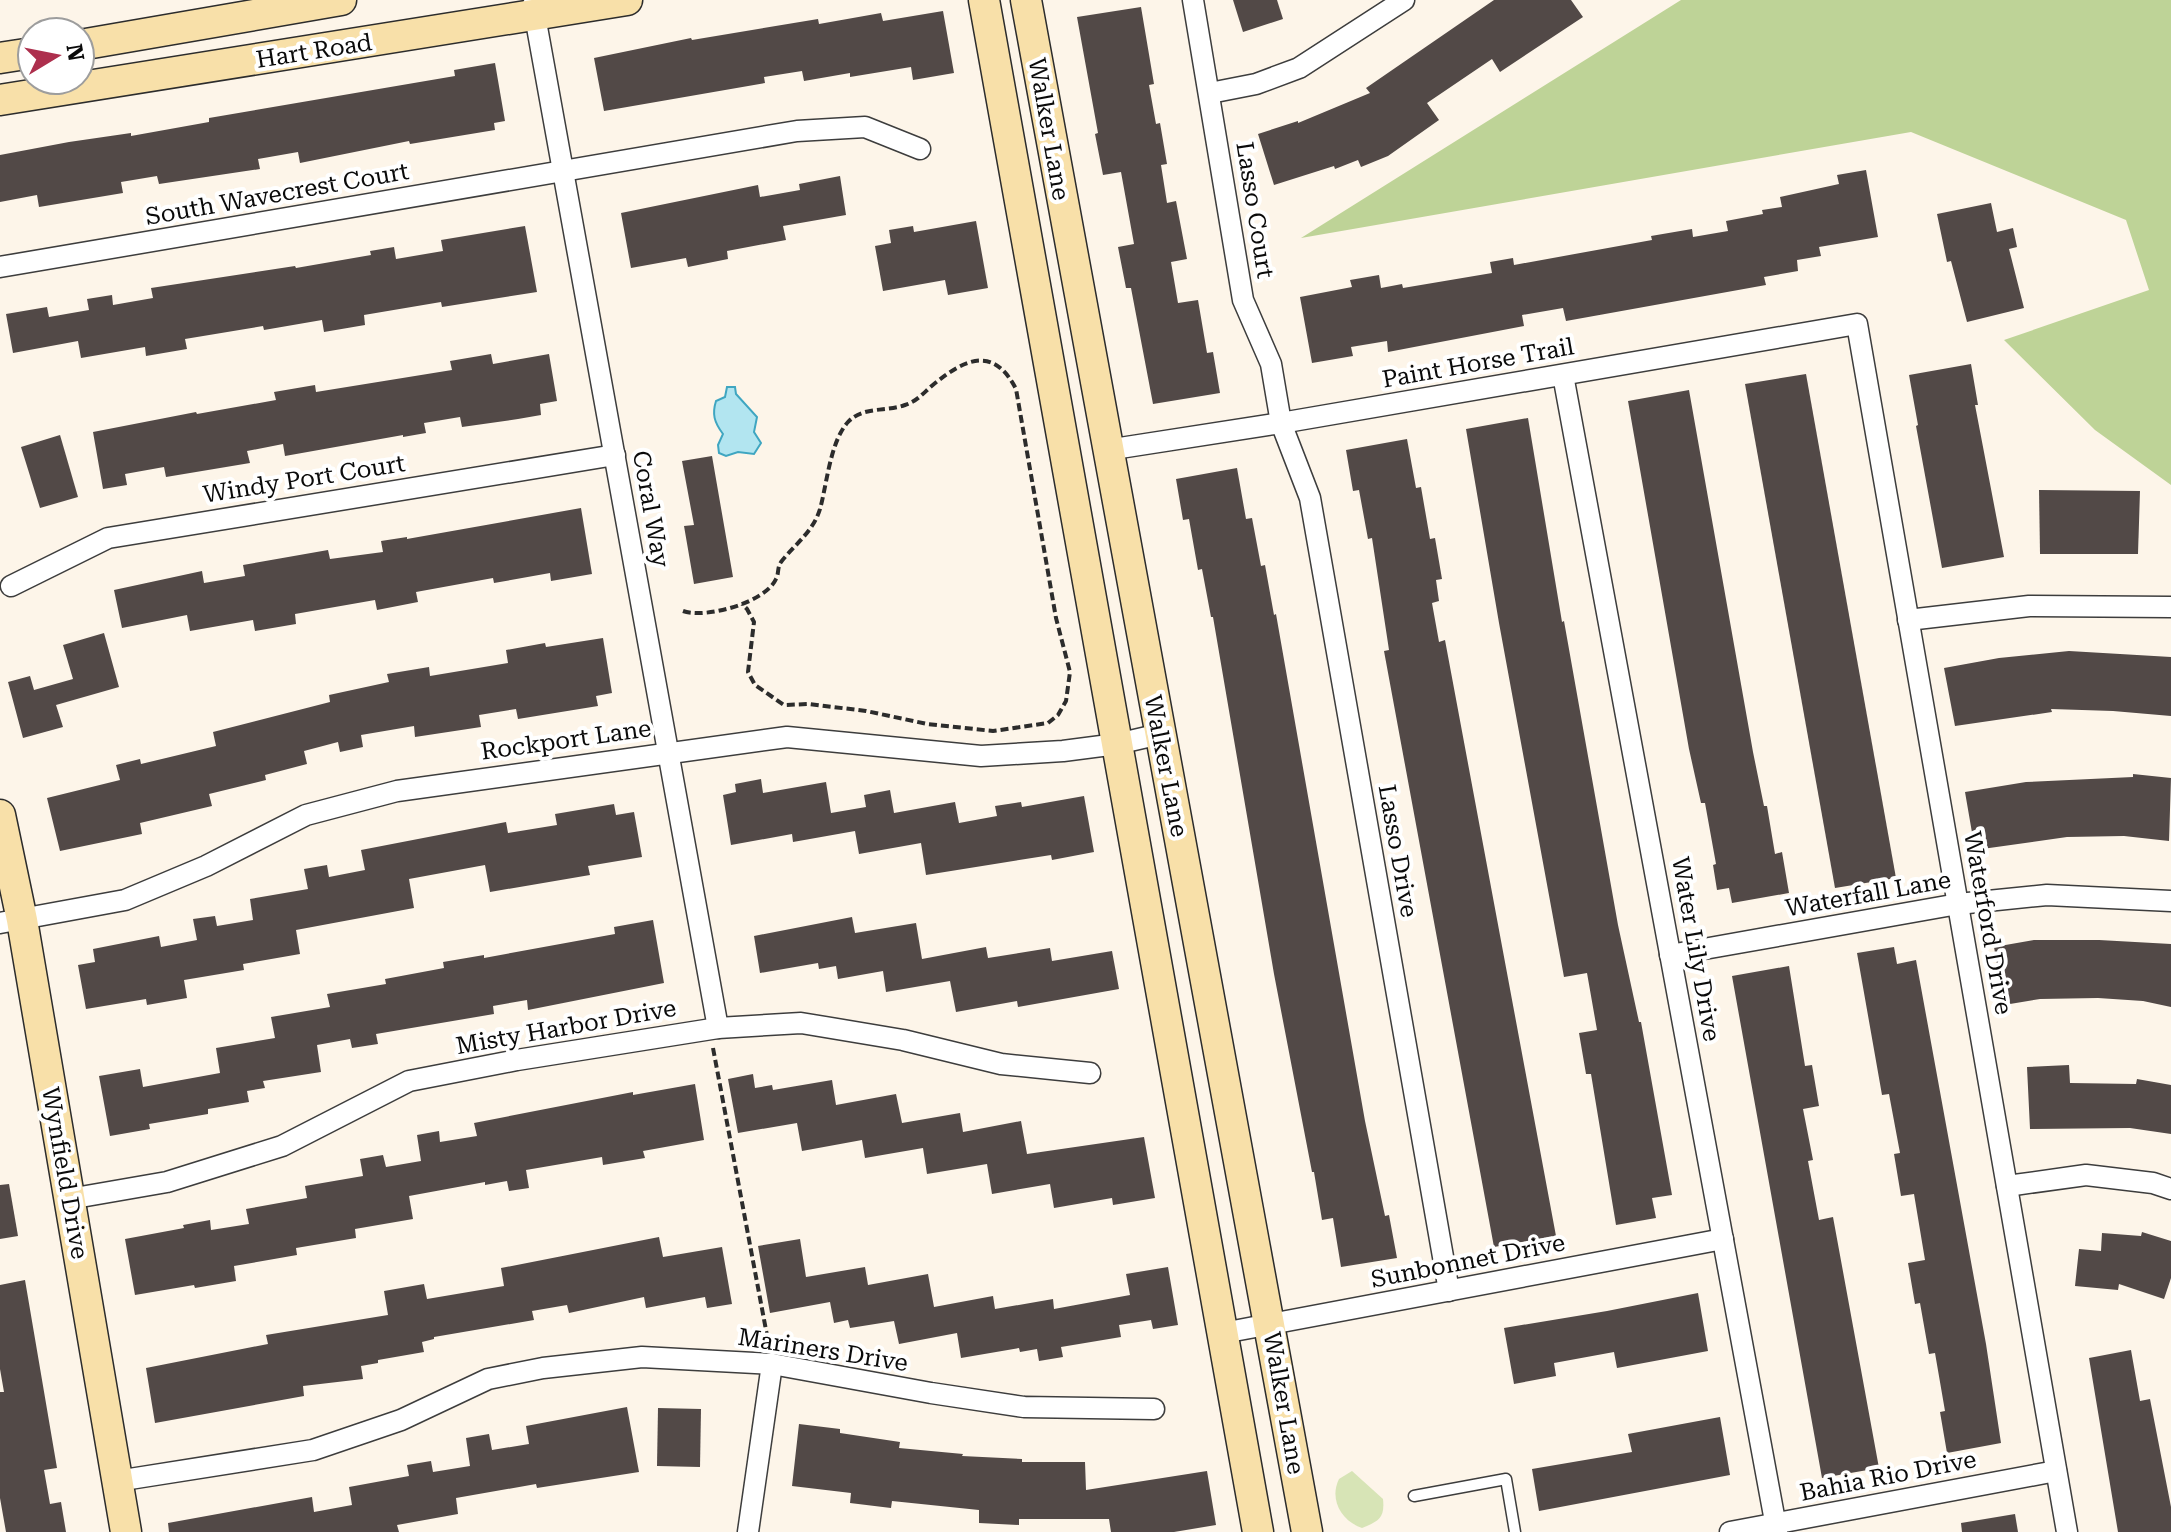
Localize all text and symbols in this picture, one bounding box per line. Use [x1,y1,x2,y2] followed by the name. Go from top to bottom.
[16,16,96,96] north arrow
[254,28,374,74] street label: Hart Road
[61,42,89,63] text: N
[1023,56,1075,202] street label: Walker Lane
[1230,140,1280,280] street label: Lasso Court
[143,157,411,231] street label: South Wavecrest Court
[1380,332,1576,394] street label: Paint Horse Trail
[627,448,675,570] street label: Coral Way
[201,449,407,509] street label: Windy Port Court
[1139,693,1193,839] street label: Walker Lane
[479,714,653,766] street label: Rockport Lane
[1373,783,1423,919] street label: Lasso Drive
[1958,829,2018,1017] street label: Waterford Drive
[1666,855,1726,1043] street label: Water Lily Drive
[1783,866,1953,922] street label: Waterfall Lane
[454,994,678,1060] street label: Misty Harbor Drive
[36,1085,94,1261] street label: Wynfield Drive
[1369,1228,1567,1294] street label: Sunbonnet Drive
[736,1323,910,1377] street label: Mariners Drive
[1258,1330,1310,1476] street label: Walker Lane
[1797,1445,1979,1507] street label: Bahia Rio Drive

